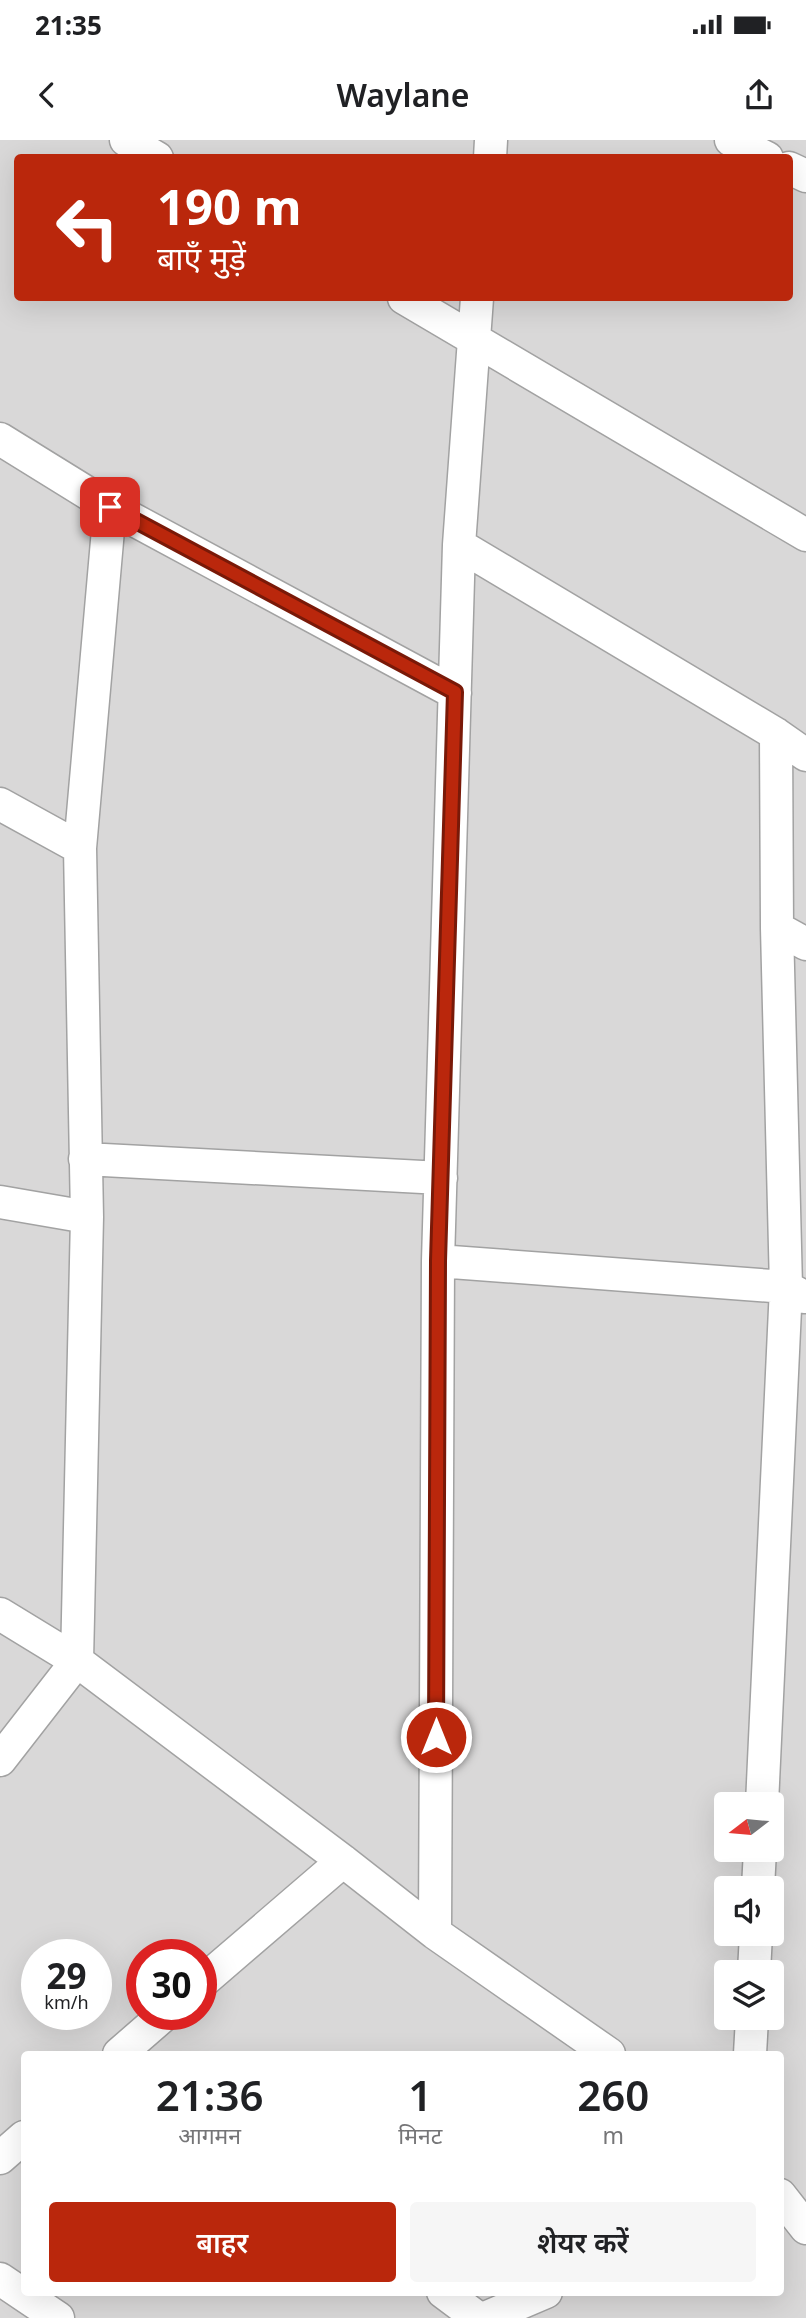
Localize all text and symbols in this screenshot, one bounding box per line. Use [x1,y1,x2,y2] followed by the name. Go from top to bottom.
[35,7,102,43] text: 21:35
[336,73,470,116] text: Waylane
[28,76,66,114] icon: back
[740,76,778,114] icon: share
[157,173,302,239] text: 190 m
[42,182,133,273] icon: left
[157,236,246,279] text: बाएँ मुड़ें
[80,477,140,537] pin
[91,488,129,526] icon: arrive
[399,1700,473,1774] position arrow
[714,1792,784,1862] north arrow
[714,1792,784,2030] map controls
[714,1876,784,1946] button: sound
[126,1939,217,2030] speed limit sign: 30
[46,1952,87,1999] text: 29
[714,1960,784,2030] button: layers
[44,1990,89,2014] text: km/h
[156,2066,263,2123] text: 21:36
[408,2066,432,2123] text: 1
[577,2066,649,2123] text: 260
[178,2119,241,2151] text: आगमन
[398,2119,442,2151] text: मिनट
[602,2119,624,2151] text: m
[49,2202,396,2282] button: बाहर
[410,2202,756,2282] button: शेयर करें

